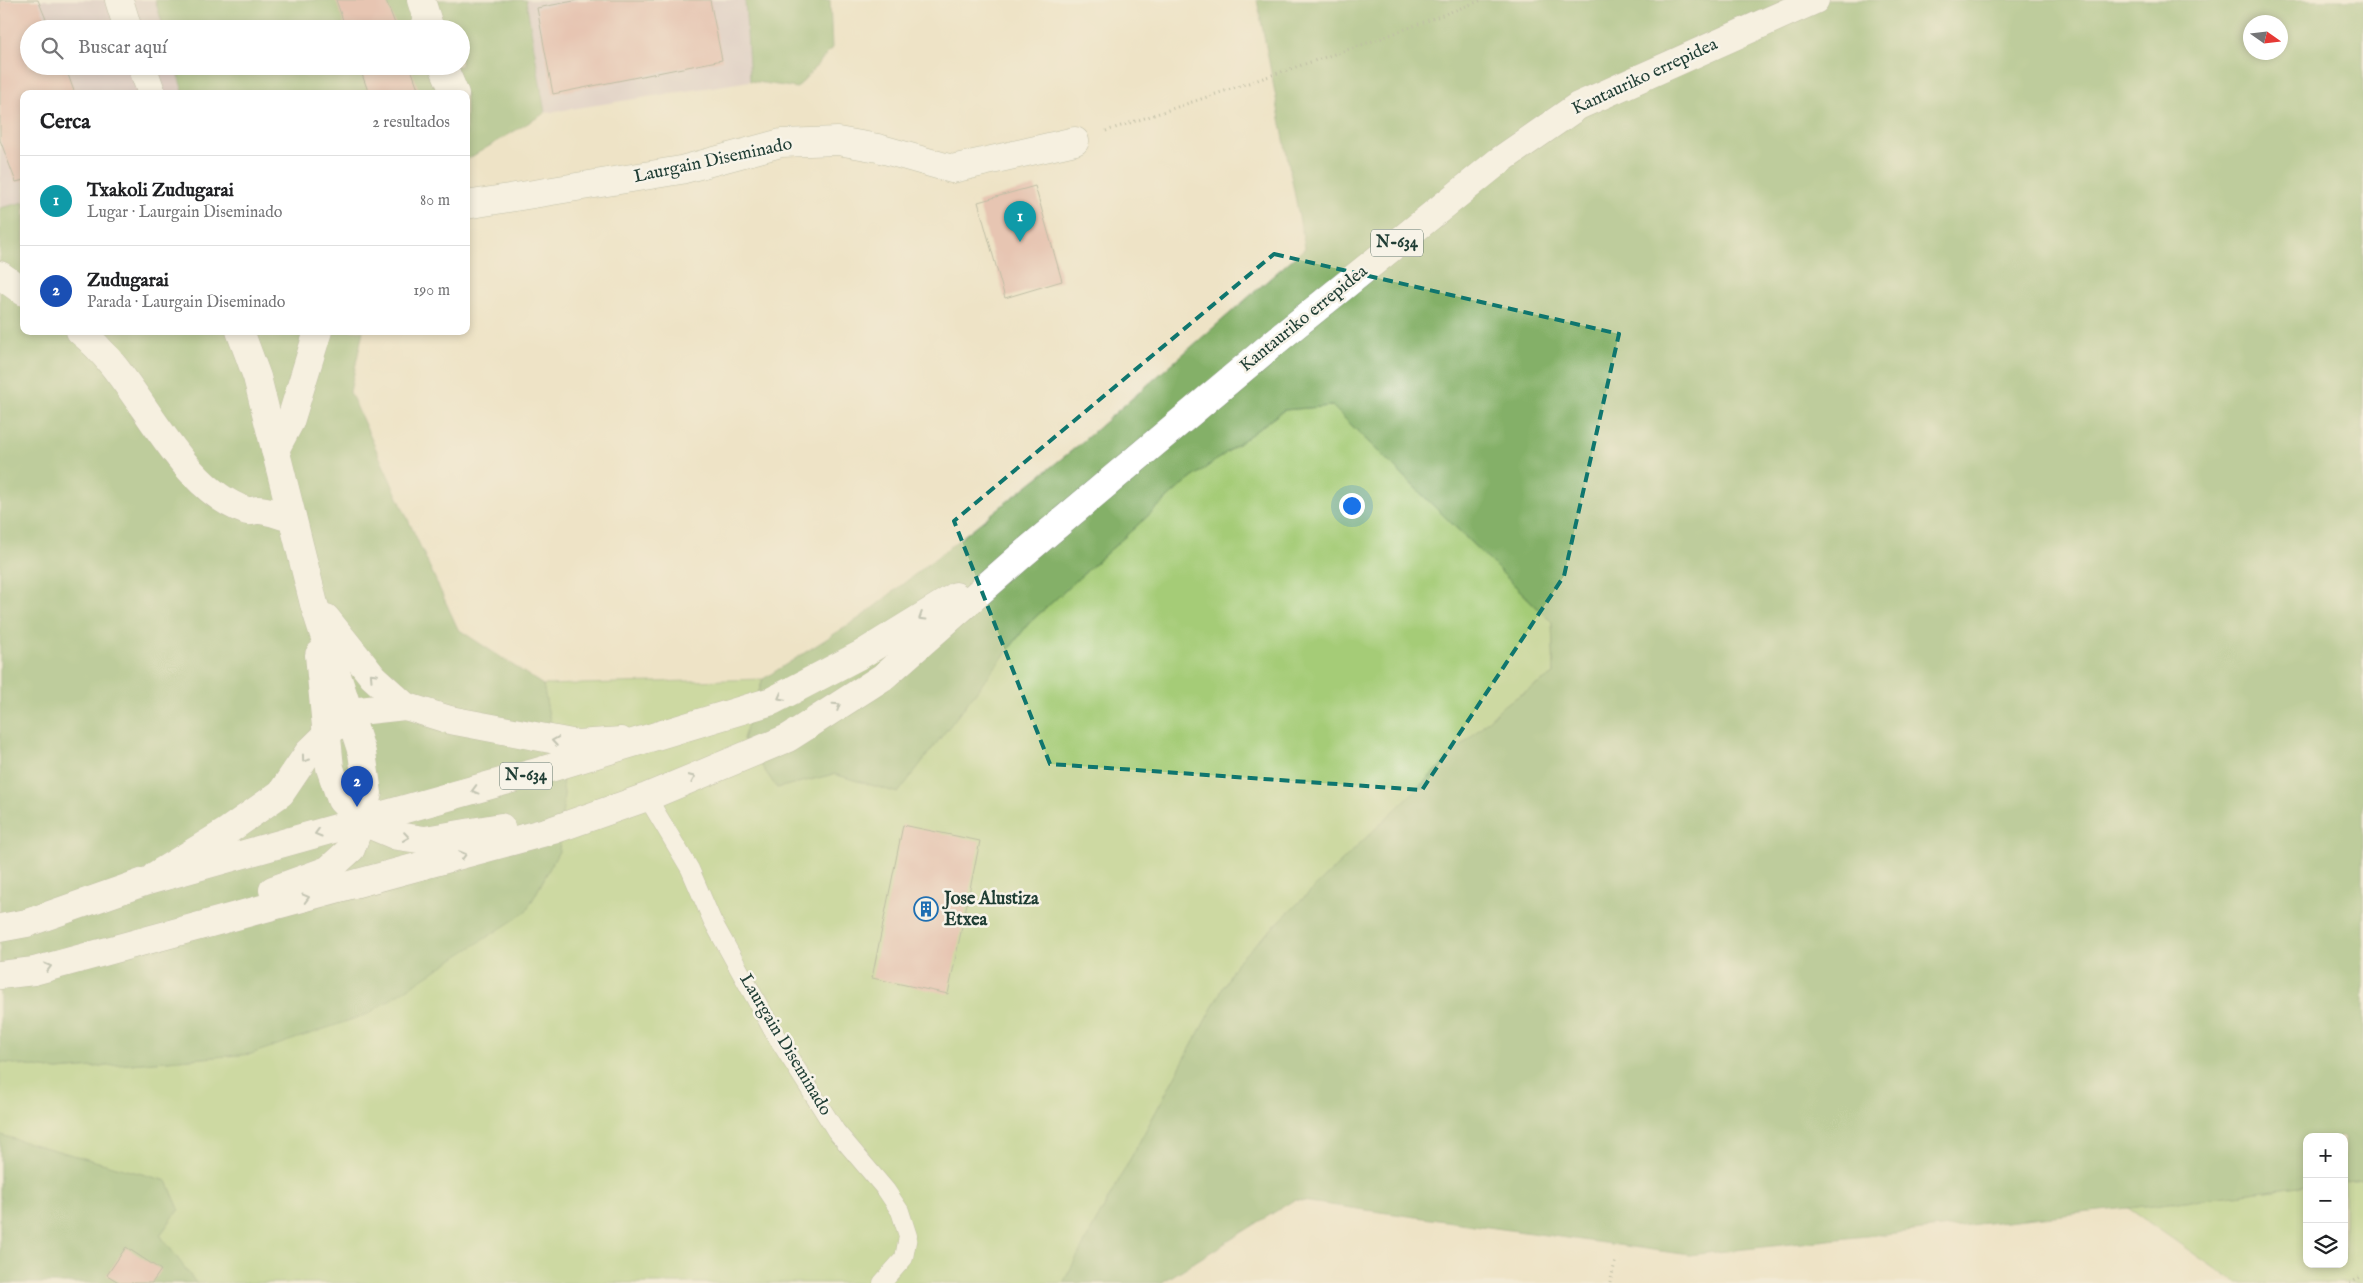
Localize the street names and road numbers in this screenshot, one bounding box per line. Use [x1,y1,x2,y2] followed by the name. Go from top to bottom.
[1569,33,1722,121] street label: Kantauriko errepidea
[632,133,795,189] street label: Laurgain Diseminado
[1371,230,1423,256] road number: N-634
[1235,260,1373,378] street label: Kantauriko errepidea
[500,762,552,789] road number: N-634
[734,970,837,1120] street label: Laurgain Diseminado

